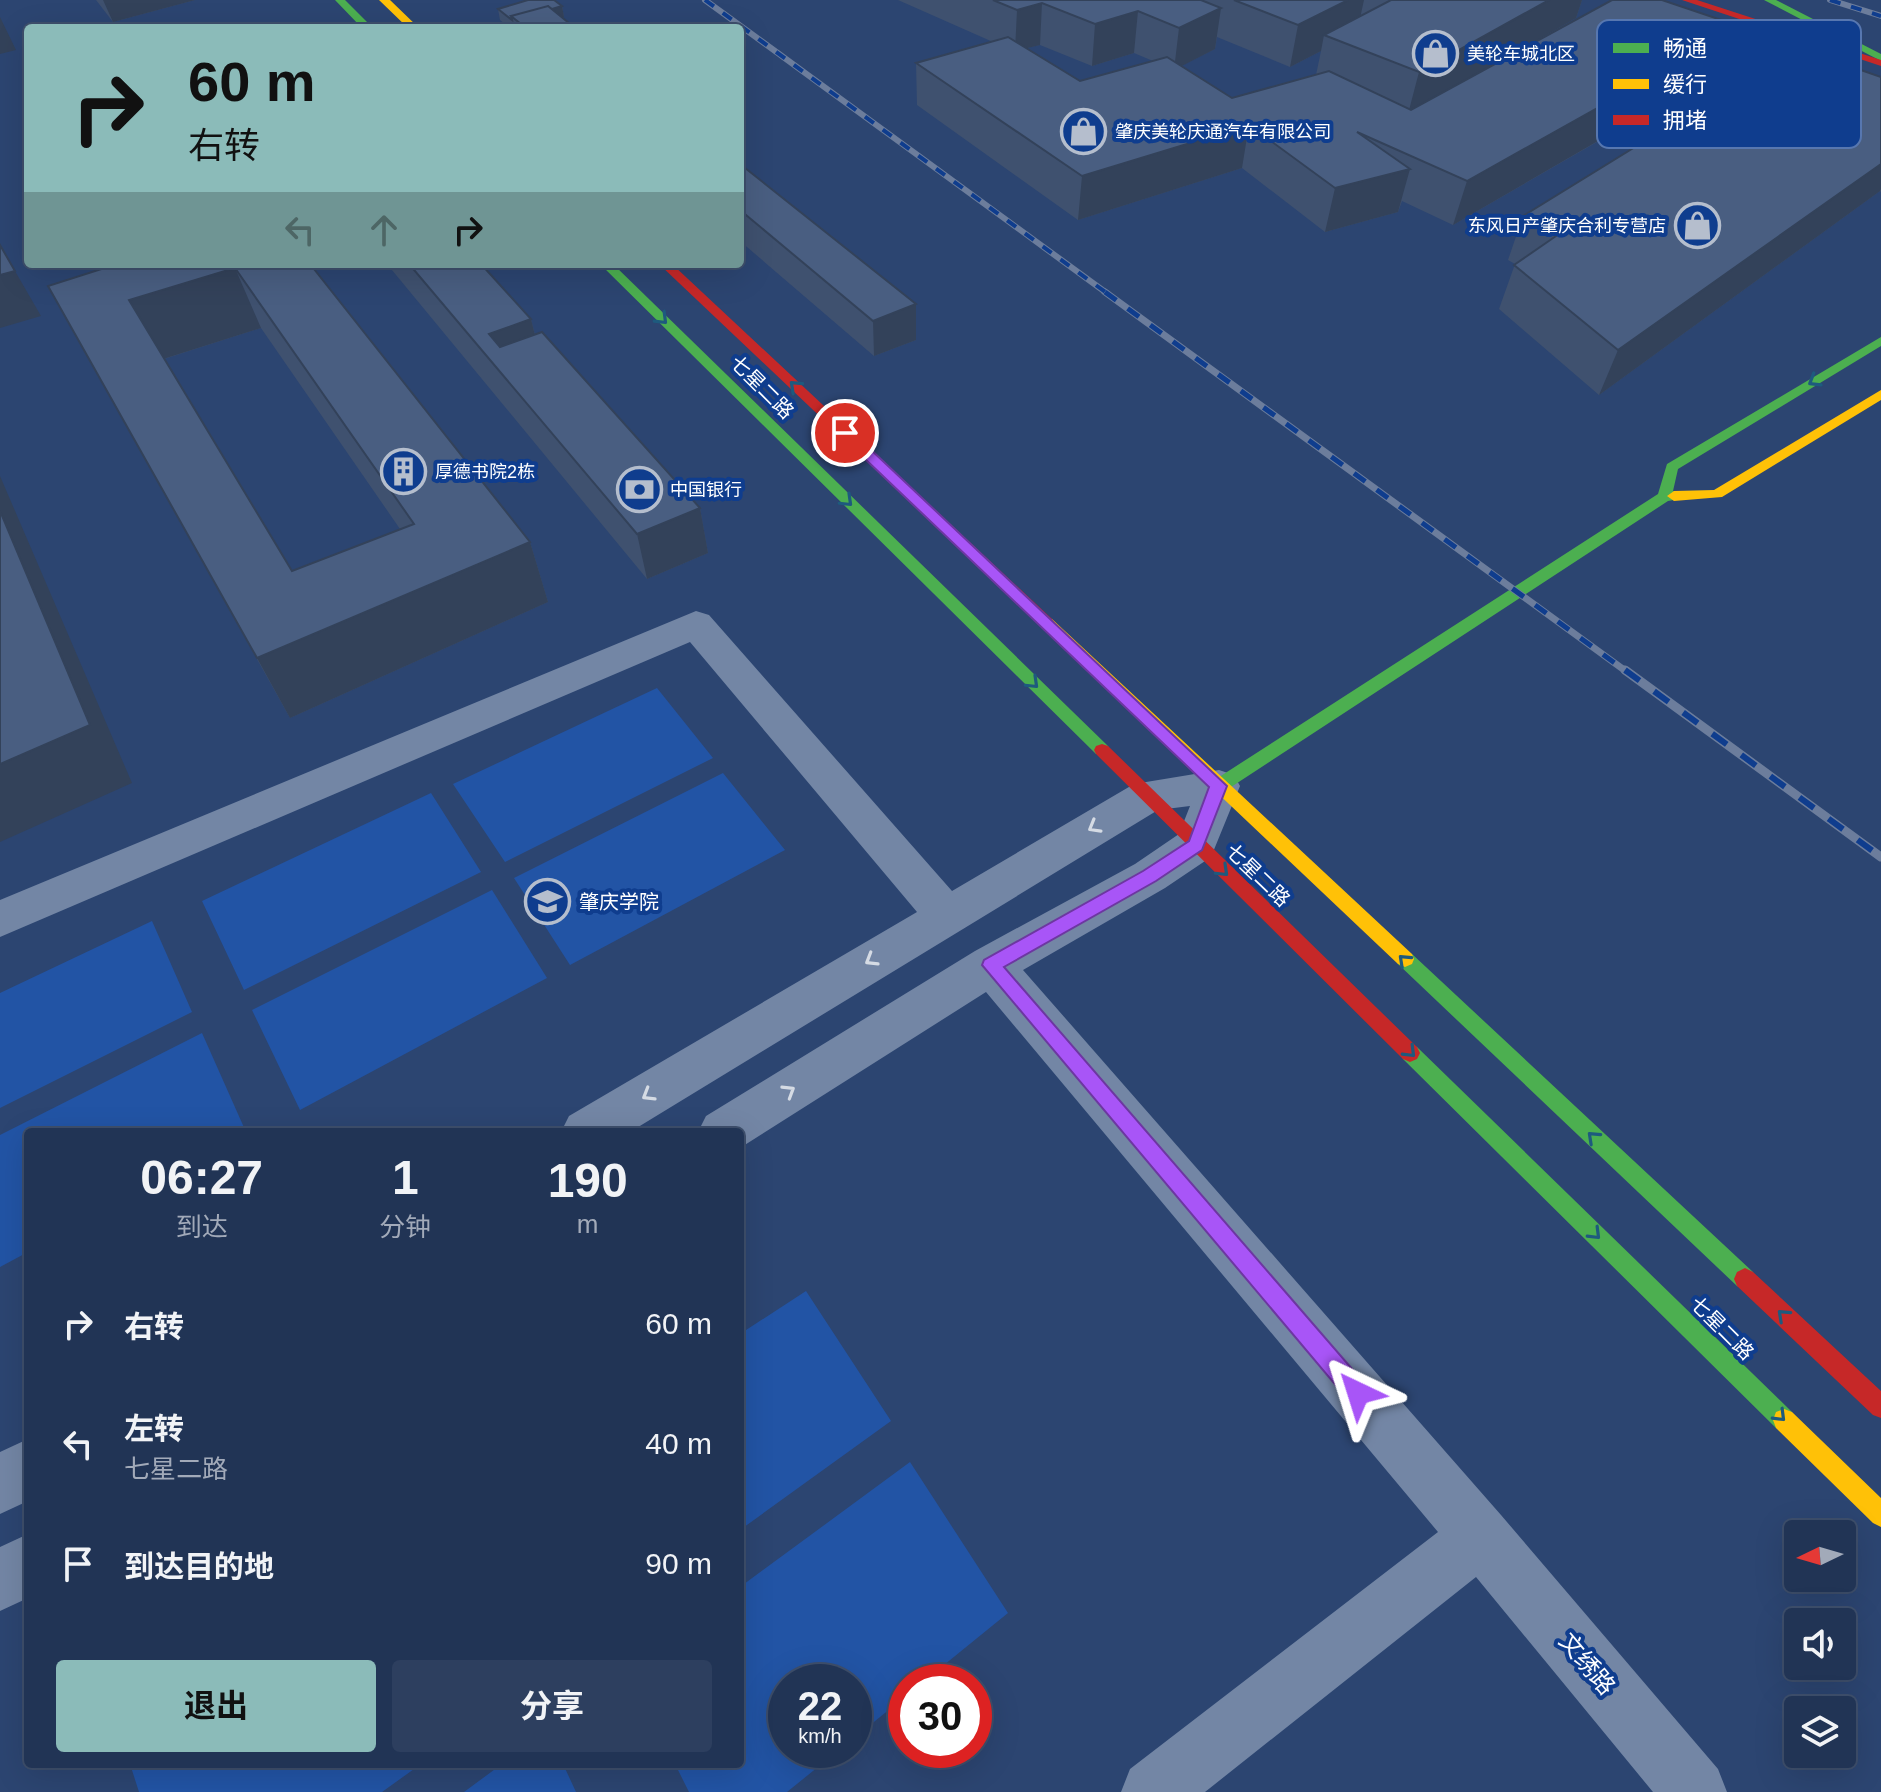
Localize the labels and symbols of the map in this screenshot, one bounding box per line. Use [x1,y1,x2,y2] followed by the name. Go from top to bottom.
[1597,20,1861,148] legend
[1412,30,1460,78] shop icon: 美轮车城北区
[1663,36,1707,61] text: 畅通
[1467,44,1575,64] place label: 美轮车城北区
[1663,72,1707,97] text: 缓行
[1060,108,1108,156] shop icon: 肇庆美轮庆通汽车有限公司
[1663,108,1707,133] text: 拥堵
[1115,122,1331,142] place label: 肇庆美轮庆通汽车有限公司
[1673,202,1721,250] shop icon: 东风日产肇庆合利专营店
[1468,216,1666,236] place label: 东风日产肇庆合利专营店
[653,310,667,324] one-way arrow
[726,351,798,423] street label: 七星二路
[1808,371,1823,387] one-way arrow
[790,382,805,396] one-way arrow
[811,399,879,467] pin
[380,448,428,496] building icon: 厚德书院2栋
[435,462,535,482] place label: 厚德书院2栋
[615,466,663,514] bank icon: 中国银行
[670,480,742,500] place label: 中国银行
[838,492,852,507] one-way arrow
[1024,674,1038,688] one-way arrow
[1088,817,1103,833] one-way arrow
[1222,839,1294,911] street label: 七星二路
[1213,862,1228,876] one-way arrow
[524,878,572,926] school or university icon: 肇庆学院
[579,891,659,913] place label: 肇庆学院
[865,951,880,966] one-way arrow
[1398,955,1413,969] one-way arrow
[1400,1043,1415,1057] one-way arrow
[642,1085,657,1100] one-way arrow
[780,1085,795,1100] one-way arrow
[1588,1133,1603,1147] one-way arrow
[1586,1225,1600,1239] one-way arrow
[1686,1292,1758,1364] street label: 七星二路
[1778,1310,1792,1325] one-way arrow
[1316,1351,1400,1435] position arrow
[1771,1407,1785,1421] one-way arrow
[1784,1520,1856,1592] north arrow
[1554,1627,1621,1700] street label: 文绣路
[888,1664,992,1768] speed limit sign: 30

